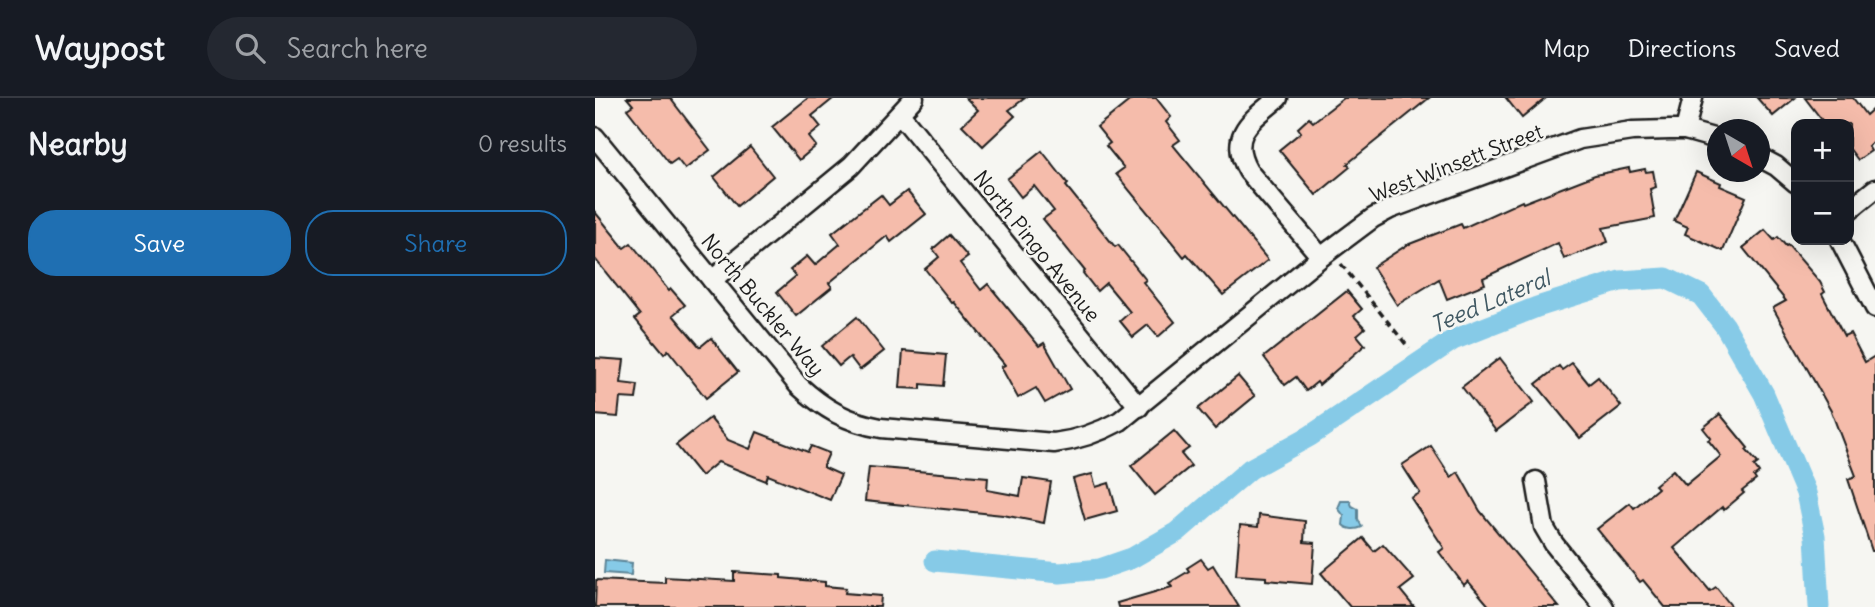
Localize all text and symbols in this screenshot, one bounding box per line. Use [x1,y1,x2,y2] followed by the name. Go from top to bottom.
[207,17,697,80] search box
[35,27,165,69] text: Waypost
[231,29,269,67] icon: search
[287,32,428,65] text: Search here
[1543,33,1590,63] text: Map
[1628,33,1736,63] text: Directions
[1774,33,1840,63] text: Saved
[1366,118,1546,208] street label: West Winsett Street
[1707,119,1770,182] north arrow
[1791,119,1854,245] map controls
[1791,119,1854,182] button: +
[28,125,128,163] text: Nearby
[478,129,567,158] text: 0 results
[968,165,1106,327] street label: North Pingo Avenue
[1791,182,1854,245] button: −
[28,210,291,276] button: Save
[305,210,567,276] button: Share
[695,228,831,382] street label: North Buckler Way
[1426,262,1557,339] water label: Teed Lateral

